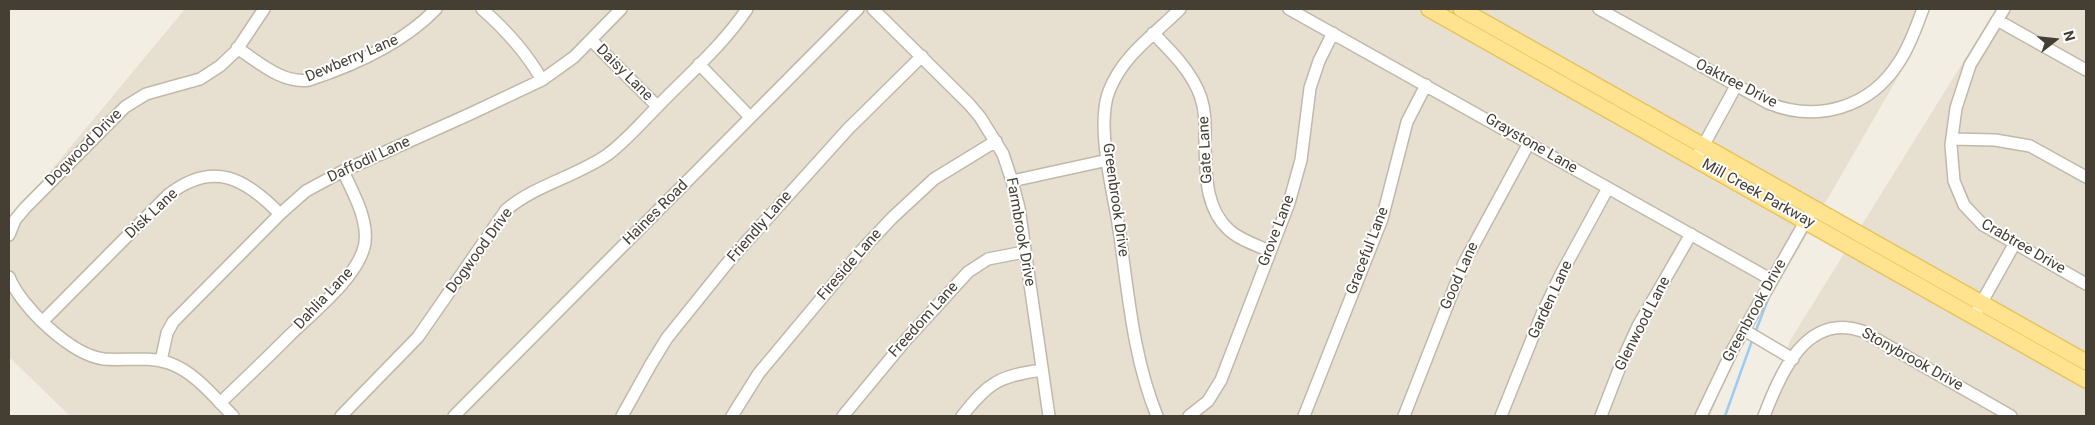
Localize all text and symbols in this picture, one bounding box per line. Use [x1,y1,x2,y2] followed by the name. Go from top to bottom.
[2030,15,2080,65] north arrow
[2060,29,2078,43] text: N
[303,31,401,87] street label: Dewberry Lane
[592,41,656,105] street label: Daisy Lane
[1692,56,1780,112] street label: Oaktree Drive
[42,106,126,190] street label: Dogwood Drive
[1482,110,1580,178] street label: Graystone Lane
[1195,116,1217,184] street label: Gate Lane
[325,133,413,187] street label: Daffodil Lane
[1098,142,1132,258] street label: Greenbrook Drive
[1698,156,1818,232] street label: Mill Creek Parkway
[1002,176,1038,288] street label: Farmbrook Drive
[620,177,692,249] street label: Haines Road
[122,185,182,243] street label: Disk Lane
[724,188,796,266] street label: Friendly Lane
[1255,193,1299,269] street label: Grove Lane
[443,205,517,297] street label: Dogwood Drive
[1343,205,1393,297] street label: Graceful Lane
[1978,216,2068,278] street label: Crabtree Drive
[814,226,886,304] street label: Fireside Lane
[1437,239,1483,313] street label: Good Lane
[1719,256,1791,366] street label: Greenbrook Drive
[1525,258,1577,342] street label: Garden Lane
[291,264,357,334] street label: Dahlia Lane
[1612,274,1674,374] street label: Glenwood Lane
[885,279,963,361] street label: Freedom Lane
[1858,325,1966,395] street label: Stonybrook Drive

